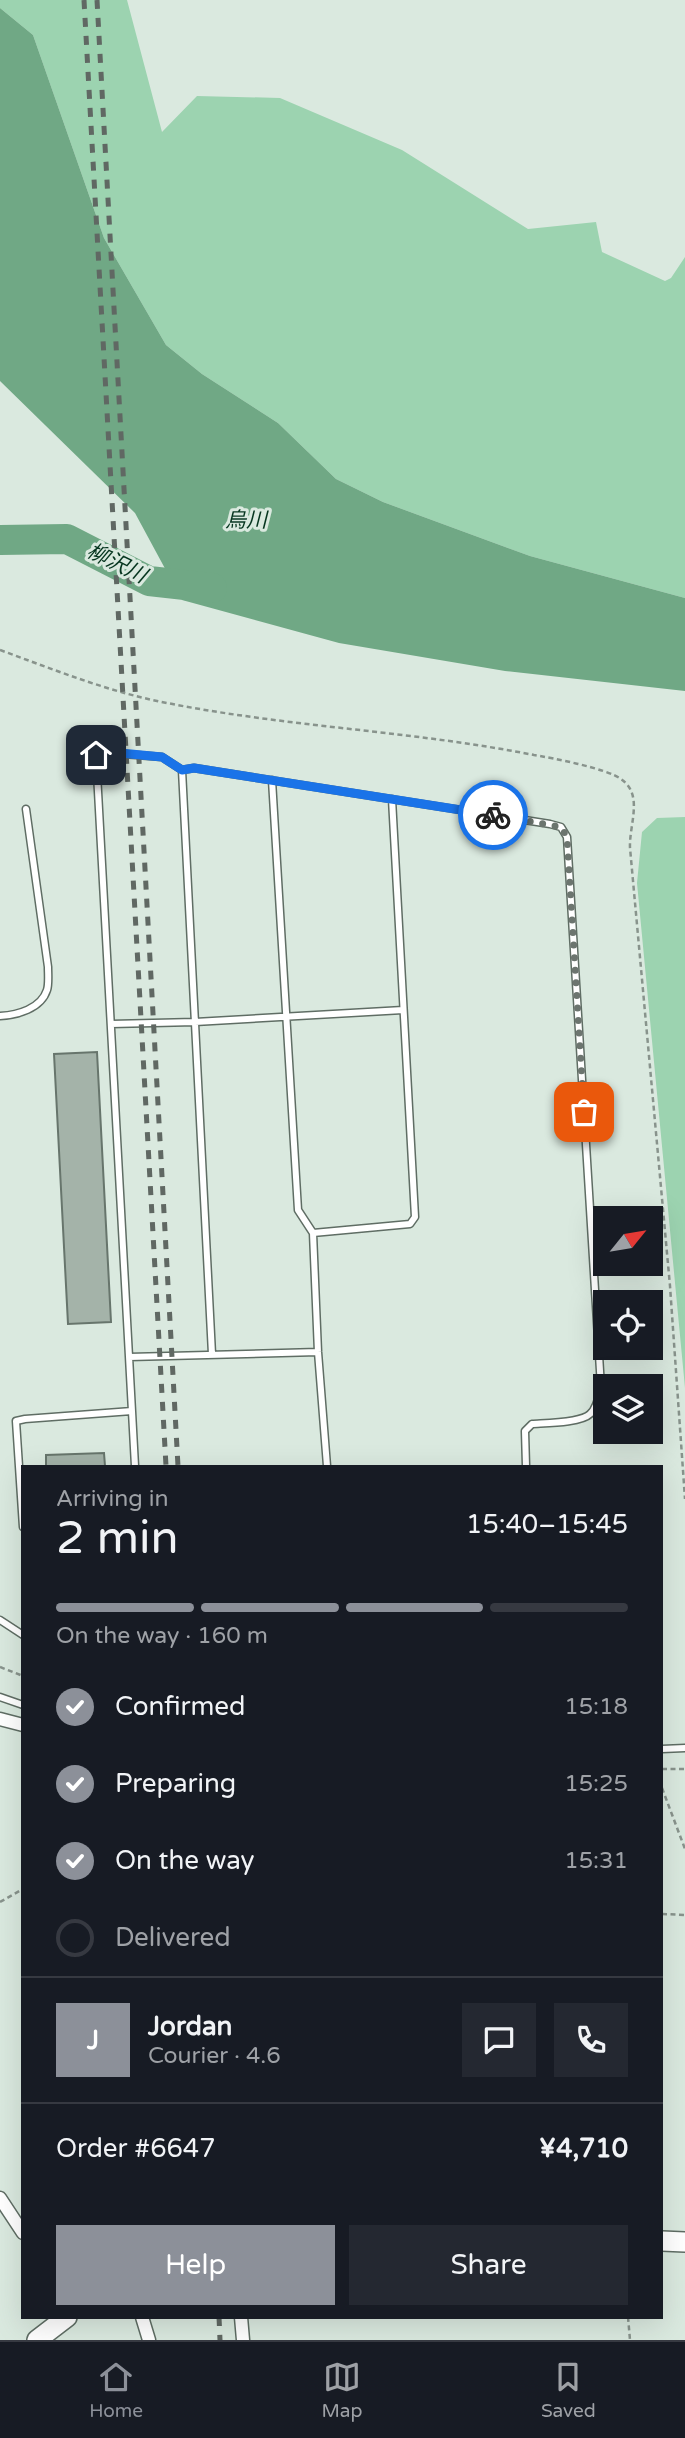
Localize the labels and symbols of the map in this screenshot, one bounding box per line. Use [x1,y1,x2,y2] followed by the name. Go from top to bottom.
[225,508,269,533] water label: 烏川
[83,538,152,589] water label: 柳沢川
[66,725,126,785] pin
[458,780,528,850] courier
[554,1082,614,1142] pin
[593,1206,663,1276] north arrow

